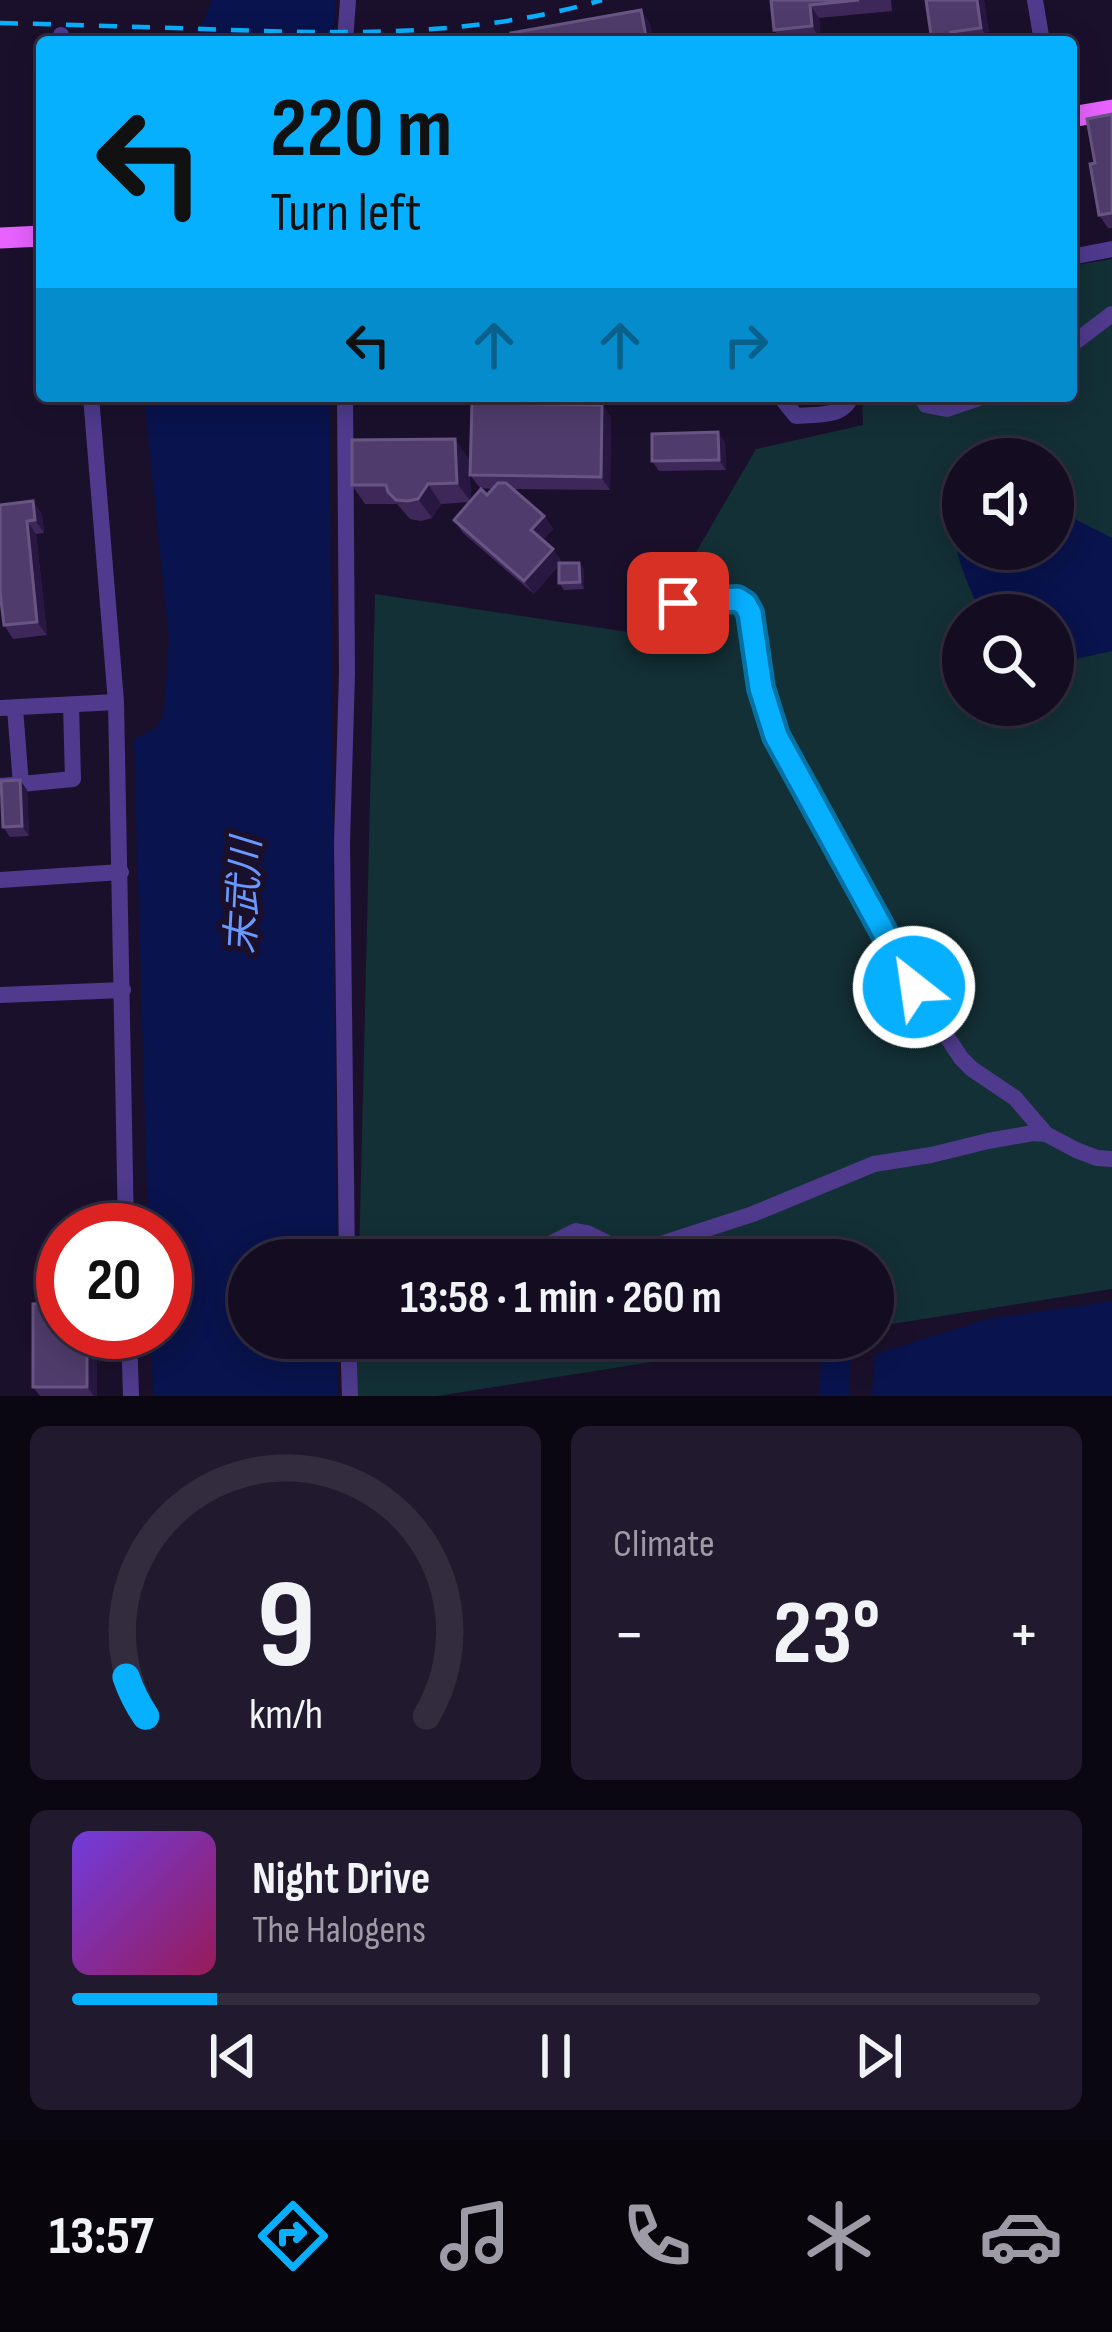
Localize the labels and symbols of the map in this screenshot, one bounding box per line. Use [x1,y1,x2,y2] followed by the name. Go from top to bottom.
[627,552,729,654] pin
[218,832,272,956] water label: 末武川
[851,924,977,1050] position arrow
[36,1203,192,1359] speed limit sign: 20

